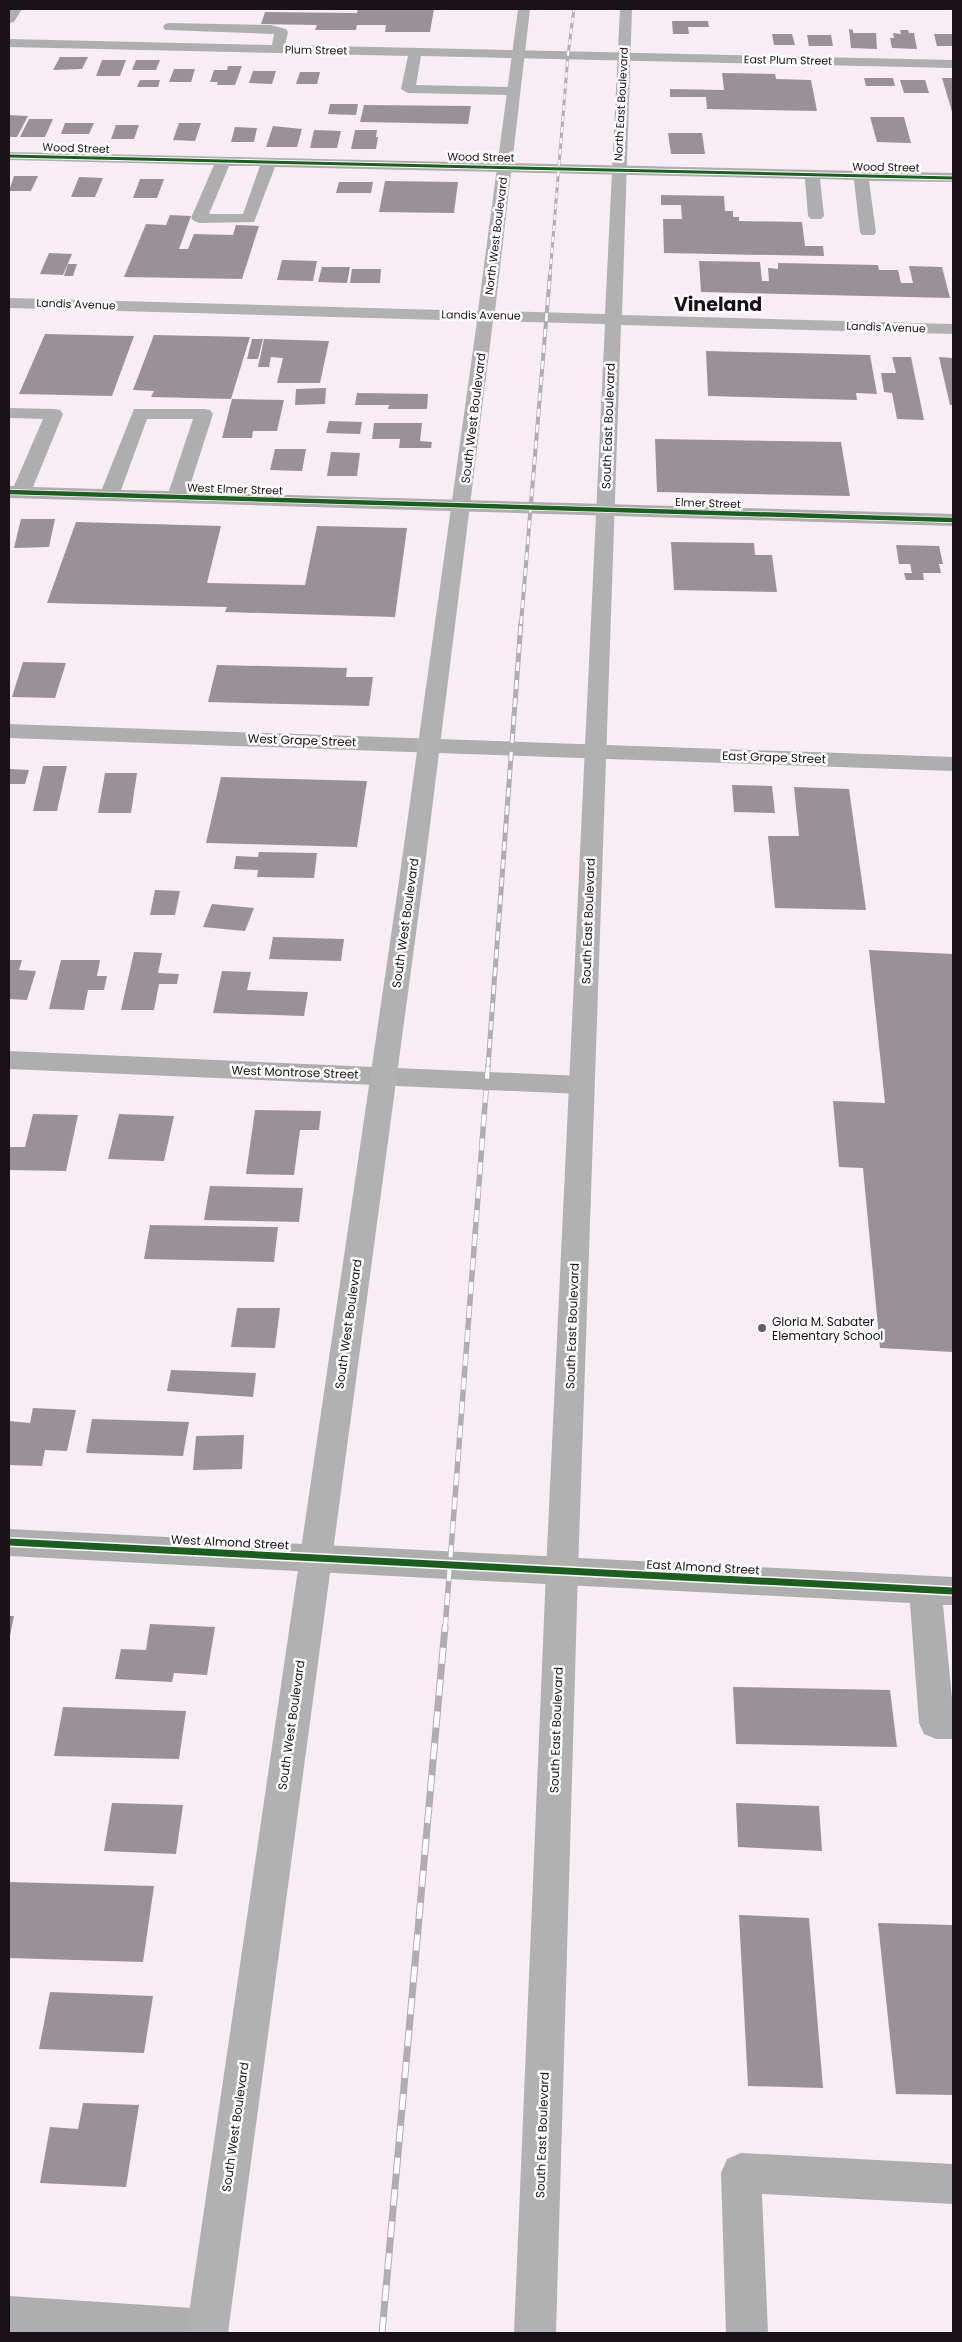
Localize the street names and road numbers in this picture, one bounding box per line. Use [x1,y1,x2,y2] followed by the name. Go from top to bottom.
[285,41,347,59] street label: Plum Street
[610,47,632,161] street label: North East Boulevard
[744,51,832,69] street label: East Plum Street
[42,139,110,157] street label: Wood Street
[447,148,515,166] street label: Wood Street
[852,158,920,176] street label: Wood Street
[481,176,511,296] street label: North West Boulevard
[36,295,116,313] street label: Landis Avenue
[441,306,521,324] street label: Landis Avenue
[846,318,926,336] street label: Landis Avenue
[457,352,489,484] street label: South West Boulevard
[597,363,619,489] street label: South East Boulevard
[187,479,283,499] street label: West Elmer Street
[675,494,741,512] street label: Elmer Street
[247,730,357,750] street label: West Grape Street
[722,747,826,767] street label: East Grape Street
[387,857,423,989] street label: South West Boulevard
[577,858,599,984] street label: South East Boulevard
[231,1061,359,1083] street label: West Montrose Street
[330,1258,366,1390] street label: South West Boulevard
[561,1263,583,1389] street label: South East Boulevard
[171,1530,289,1554] street label: West Almond Street
[646,1556,760,1578] street label: East Almond Street
[273,1659,309,1791] street label: South West Boulevard
[545,1667,567,1793] street label: South East Boulevard
[217,2061,253,2193] street label: South West Boulevard
[531,2072,553,2198] street label: South East Boulevard

